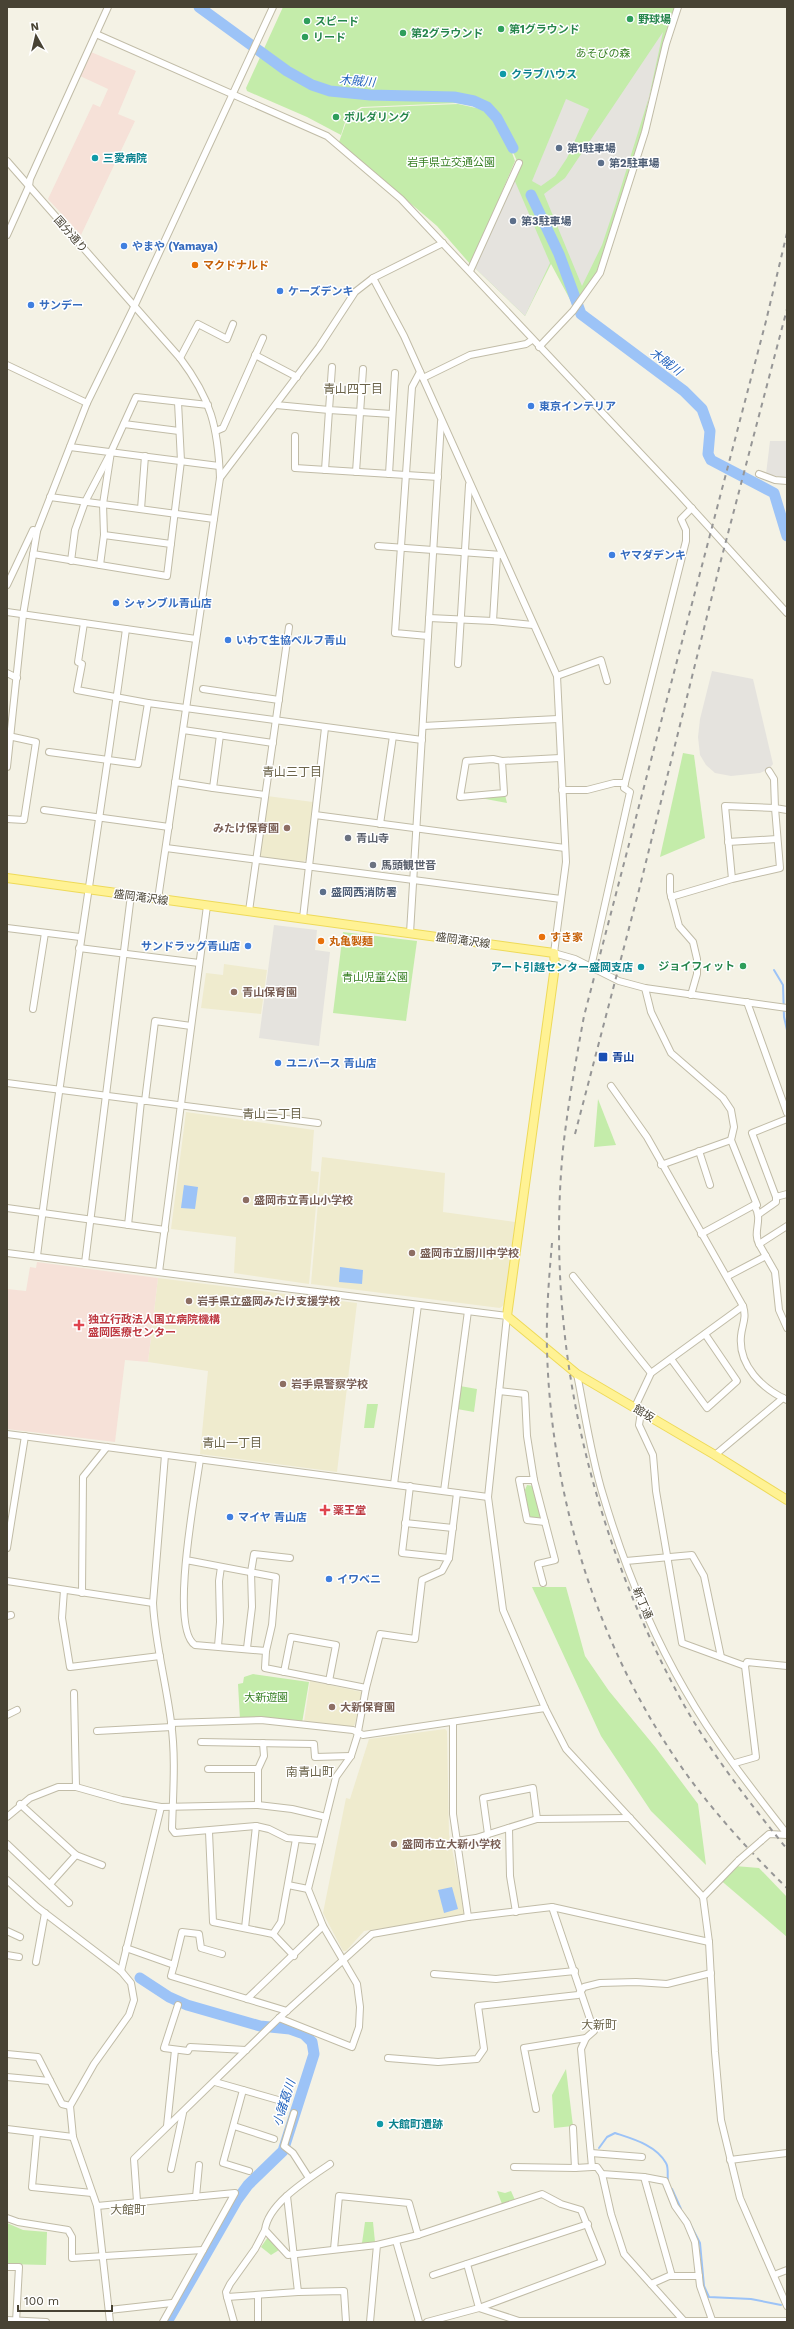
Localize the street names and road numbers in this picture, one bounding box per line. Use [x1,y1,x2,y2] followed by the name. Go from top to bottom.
[51,213,90,255] street label: 国分通り
[113,887,169,908] street label: 盛岡滝沢線
[435,930,491,951] street label: 盛岡滝沢線
[631,1402,657,1425] street label: 館坂
[630,1585,655,1621] street label: 新丁通

